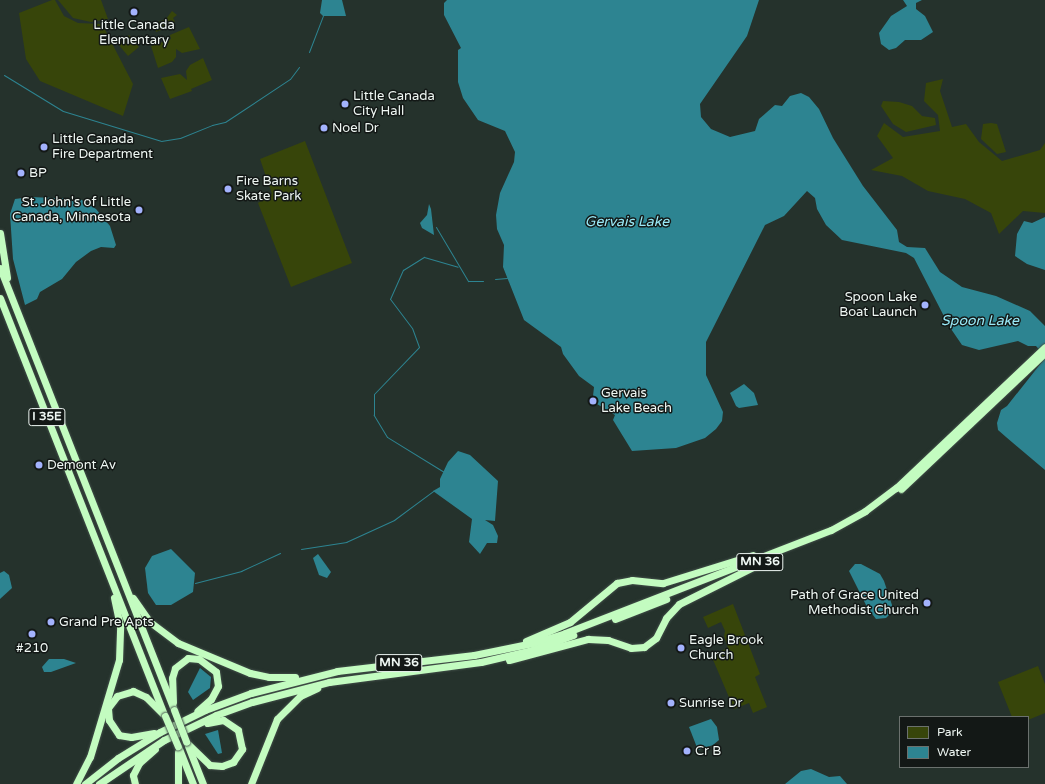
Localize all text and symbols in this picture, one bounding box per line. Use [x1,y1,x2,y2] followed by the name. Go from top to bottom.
[129,7,139,17] marker: Little Canada Elementary
[93,18,175,49] place label: Little Canada Elementary
[353,89,435,120] place label: Little Canada City Hall
[340,99,350,109] marker: Little Canada City Hall
[332,120,379,136] place label: Noel Dr
[319,123,329,133] marker: Noel Dr
[52,132,153,163] place label: Little Canada Fire Department
[39,142,49,152] marker: Little Canada Fire Department
[29,165,47,181] place label: BP
[16,168,26,178] marker: BP
[236,174,301,205] place label: Fire Barns Skate Park
[223,184,233,194] marker: Fire Barns Skate Park
[12,195,131,226] place label: St. John's of Little Canada, Minnesota
[134,205,144,215] marker: St. John's of Little Canada, Minnesota
[585,214,669,230] water label: Gervais Lake
[839,290,917,321] place label: Spoon Lake Boat Launch
[920,300,930,310] marker: Spoon Lake Boat Launch
[941,313,1019,329] water label: Spoon Lake
[601,386,672,417] place label: Gervais Lake Beach
[588,396,598,406] marker: Gervais Lake Beach
[28,407,66,427] road number: I 35E
[47,457,116,473] place label: Demont Av
[34,460,44,470] marker: Demont Av
[736,552,784,572] road number: MN 36
[790,588,919,619] place label: Path of Grace United Methodist Church
[922,598,932,608] marker: Path of Grace United Methodist Church
[59,614,154,630] place label: Grand Pre Apts
[46,617,56,627] marker: Grand Pre Apts
[27,629,37,639] marker: #210
[689,633,763,664] place label: Eagle Brook Church
[16,640,48,656] place label: #210
[676,643,686,653] marker: Eagle Brook Church
[375,653,423,673] road number: MN 36
[679,695,743,711] place label: Sunrise Dr
[666,698,676,708] marker: Sunrise Dr
[899,716,1029,768] legend
[937,725,963,739] text: Park
[695,743,721,759] place label: Cr B
[937,745,971,759] text: Water
[682,746,692,756] marker: Cr B

